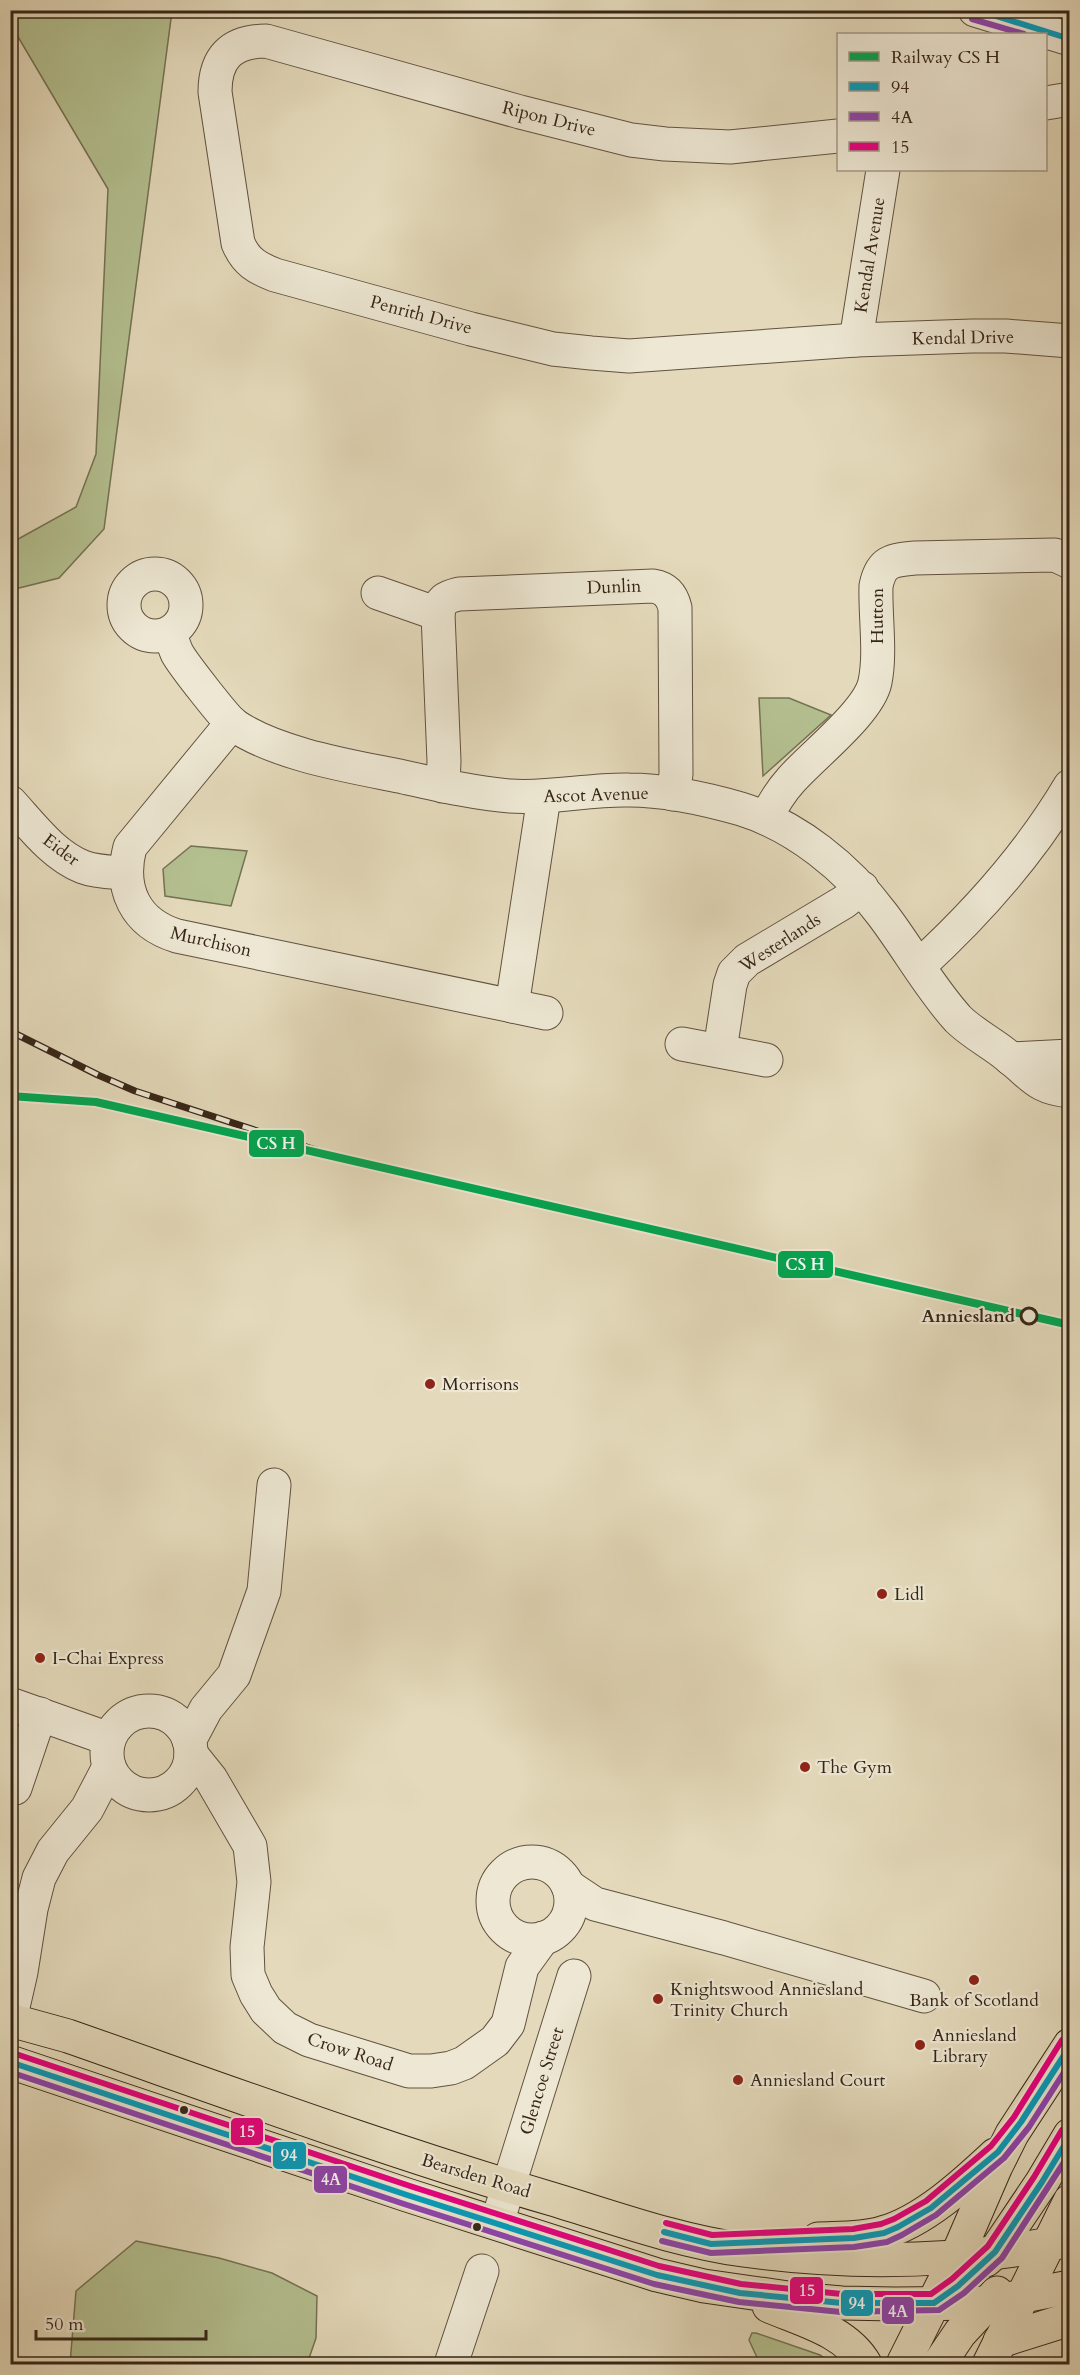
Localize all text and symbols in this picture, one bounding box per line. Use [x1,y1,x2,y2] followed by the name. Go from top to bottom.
[837,33,1047,171] legend
[891,45,1000,70] text: Railway CS H
[891,75,909,100] text: 94
[500,95,598,143] street label: Ripon Drive
[891,105,913,130] text: 4A
[891,135,909,160] text: 15
[849,195,891,315] street label: Kendal Avenue
[367,289,475,341] street label: Penrith Drive
[912,325,1014,351] street label: Kendal Drive
[586,574,642,600] street label: Dunlin
[865,587,890,644] street label: Hutton
[543,781,649,809] street label: Ascot Avenue
[37,828,85,872] street label: Eider
[733,907,826,979] street label: Westerlands
[168,921,255,964] street label: Murchison
[248,1129,305,1158] line badge: CS H
[256,1133,296,1155] text: CS H
[777,1250,834,1279] line badge: CS H
[785,1254,825,1276] text: CS H
[921,1304,1016,1329] place label: Anniesland
[1020,1307,1038,1325] marker: Anniesland
[442,1372,519,1397] place label: Morrisons
[423,1377,437,1391] marker: Morrisons
[894,1582,925,1607] place label: Lidl
[875,1587,889,1601] marker: Lidl
[52,1646,164,1671] place label: I-Chai Express
[33,1651,47,1665] marker: I-Chai Express
[817,1755,893,1780] place label: The Gym
[798,1760,812,1774] marker: The Gym
[967,1973,981,1987] marker: Bank of Scotland
[670,1977,864,2023] place label: Knightswood Anniesland Trinity Church
[909,1988,1039,2013] place label: Bank of Scotland
[651,1992,665,2006] marker: Knightswood Anniesland Trinity Church
[932,2023,1017,2069] place label: Anniesland Library
[514,2024,570,2138] street label: Glencoe Street
[304,2026,397,2078] street label: Crow Road
[913,2038,927,2052] marker: Anniesland Library
[750,2068,885,2093] place label: Anniesland Court
[731,2073,745,2087] marker: Anniesland Court
[178,2104,190,2116] unlabelled marker
[230,2117,264,2146] line badge: 15
[239,2121,255,2143] text: 15
[272,2141,307,2170] line badge: 94
[281,2145,297,2167] text: 94
[418,2148,534,2205] street label: Bearsden Road
[313,2165,348,2194] line badge: 4A
[321,2169,341,2191] text: 4A
[471,2221,483,2233] unlabelled marker
[789,2276,824,2305] line badge: 15
[799,2280,815,2302] text: 15
[840,2289,874,2317] line badge: 94
[849,2293,865,2315] text: 94
[881,2296,915,2325] line badge: 4A
[888,2301,908,2323] text: 4A
[36,2303,206,2341] scale bar
[45,2312,84,2337] text: 50 m

